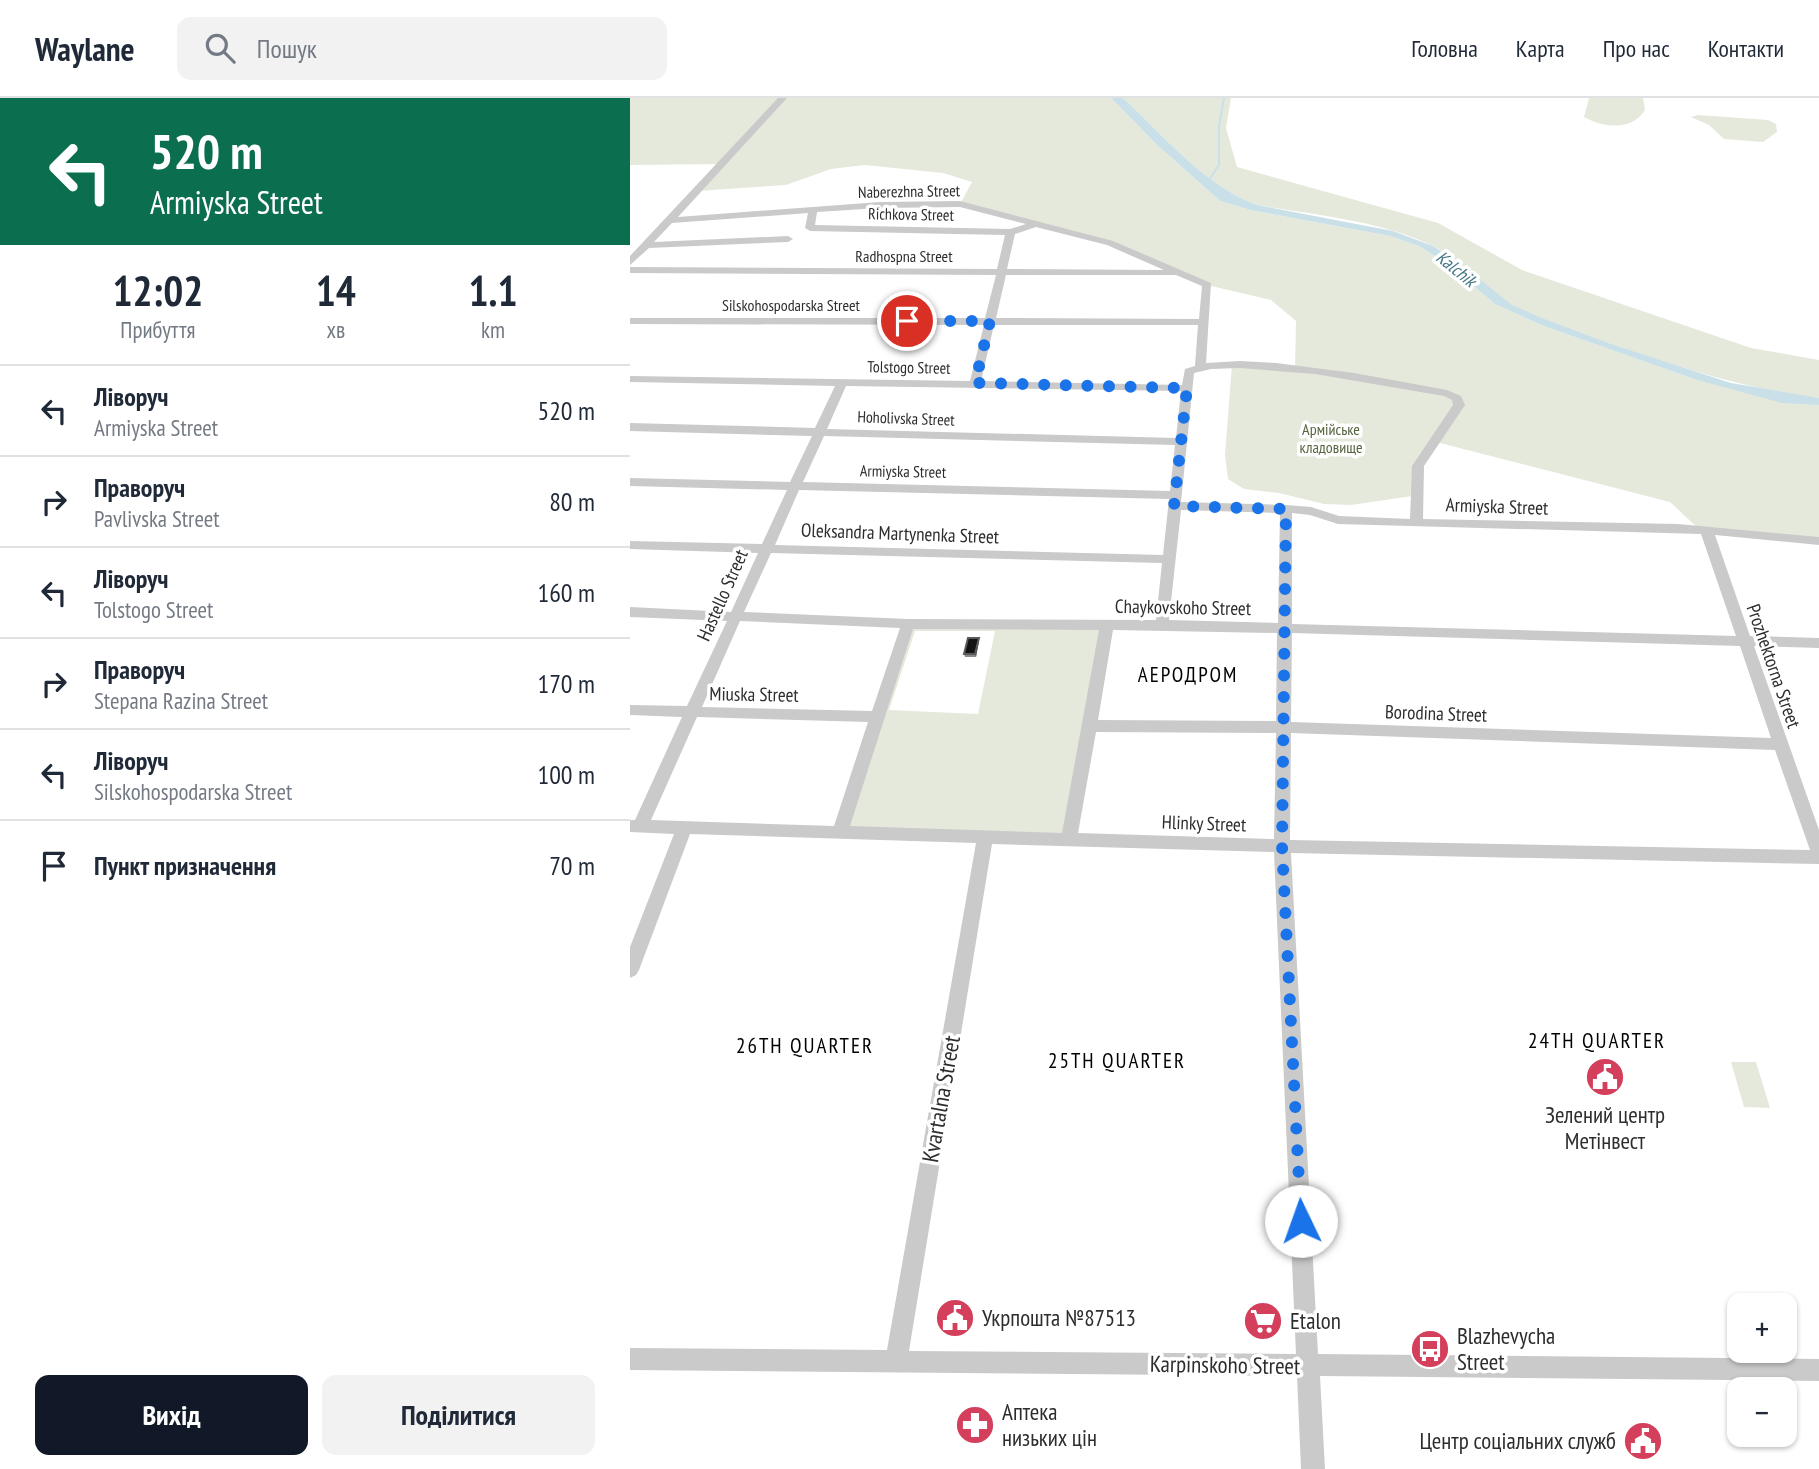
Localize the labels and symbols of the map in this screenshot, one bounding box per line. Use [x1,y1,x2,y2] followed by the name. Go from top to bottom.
[858,180,961,202] street label: Naberezhna Street
[868,203,955,225] street label: Richkova Street
[1432,245,1483,293] water label: Kalchik
[855,246,953,266] street label: Radhospna Street
[877,291,937,351] pin
[722,295,861,315] street label: Silskohospodarska Street
[867,356,951,378] street label: Tolstogo Street
[857,406,956,430] street label: Hoholivska Street
[1299,419,1363,457] park label: Армійське кладовище
[860,460,947,482] street label: Armiyska Street
[1445,492,1549,520] street label: Armiyska Street
[801,518,1000,548] street label: Oleksandra Martynenka Street
[691,545,753,644] street label: Hastello Street
[1115,594,1252,620] street label: Chaykovskoho Street
[1742,601,1807,732] street label: Prozhektorna Street
[1138,661,1238,688] district label: АЕРОДРОМ
[709,681,800,707] street label: Miuska Street
[1384,699,1488,727] street label: Borodina Street
[1161,810,1247,836] street label: Hlinky Street
[1528,1027,1666,1054] district label: 24TH QUARTER
[736,1032,874,1059] district label: 26TH QUARTER
[915,1033,966,1164] street label: Kvartalna Street
[1048,1047,1186,1074] district label: 25TH QUARTER
[1584,1056,1626,1098] public building icon: Зелений центр Метінвест
[1545,1100,1665,1155] place label: Зелений центр Метінвест
[1264,1184,1338,1258] position arrow
[934,1297,976,1339] public building icon: Укрпошта №87513
[1242,1300,1284,1342] supermarket icon: Etalon
[982,1303,1136,1332] place label: Укрпошта №87513
[1290,1306,1341,1335] place label: Etalon
[1457,1321,1555,1376] place label: Blazhevycha Street
[1409,1328,1451,1370] bus stop icon: Blazhevycha Street
[1150,1349,1301,1380] street label: Karpinskoho Street
[1002,1397,1097,1452] place label: Аптека низьких цін
[954,1404,996,1446] pharmacy icon: Аптека низьких цін
[1622,1420,1664,1462] public building icon: Центр соціальних служб
[1420,1426,1616,1455] place label: Центр соціальних служб

